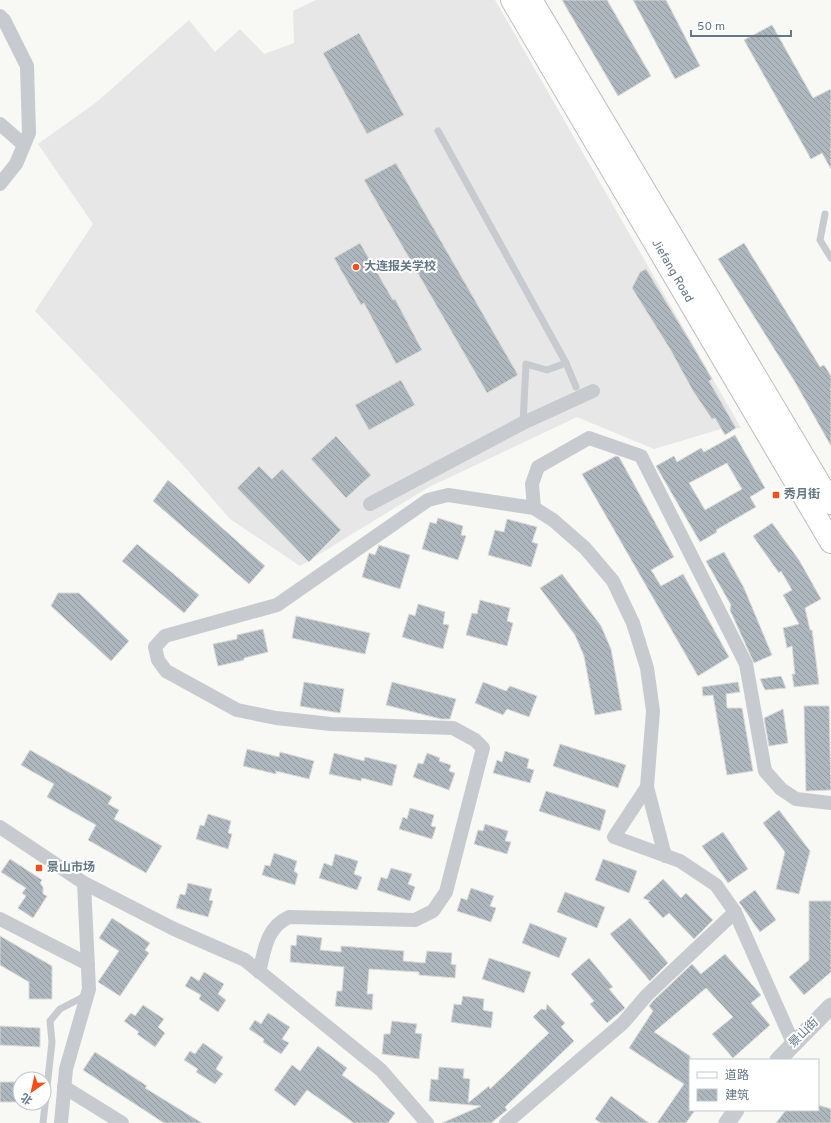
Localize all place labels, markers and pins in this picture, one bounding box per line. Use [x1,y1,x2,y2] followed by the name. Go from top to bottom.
[364,259,436,275] place label: 大连报关学校
[351,262,361,272] marker: 大连报关学校
[784,487,820,503] place label: 秀月街
[771,490,781,500] marker: 秀月街
[47,860,95,876] place label: 景山市场
[34,863,44,873] marker: 景山市场

